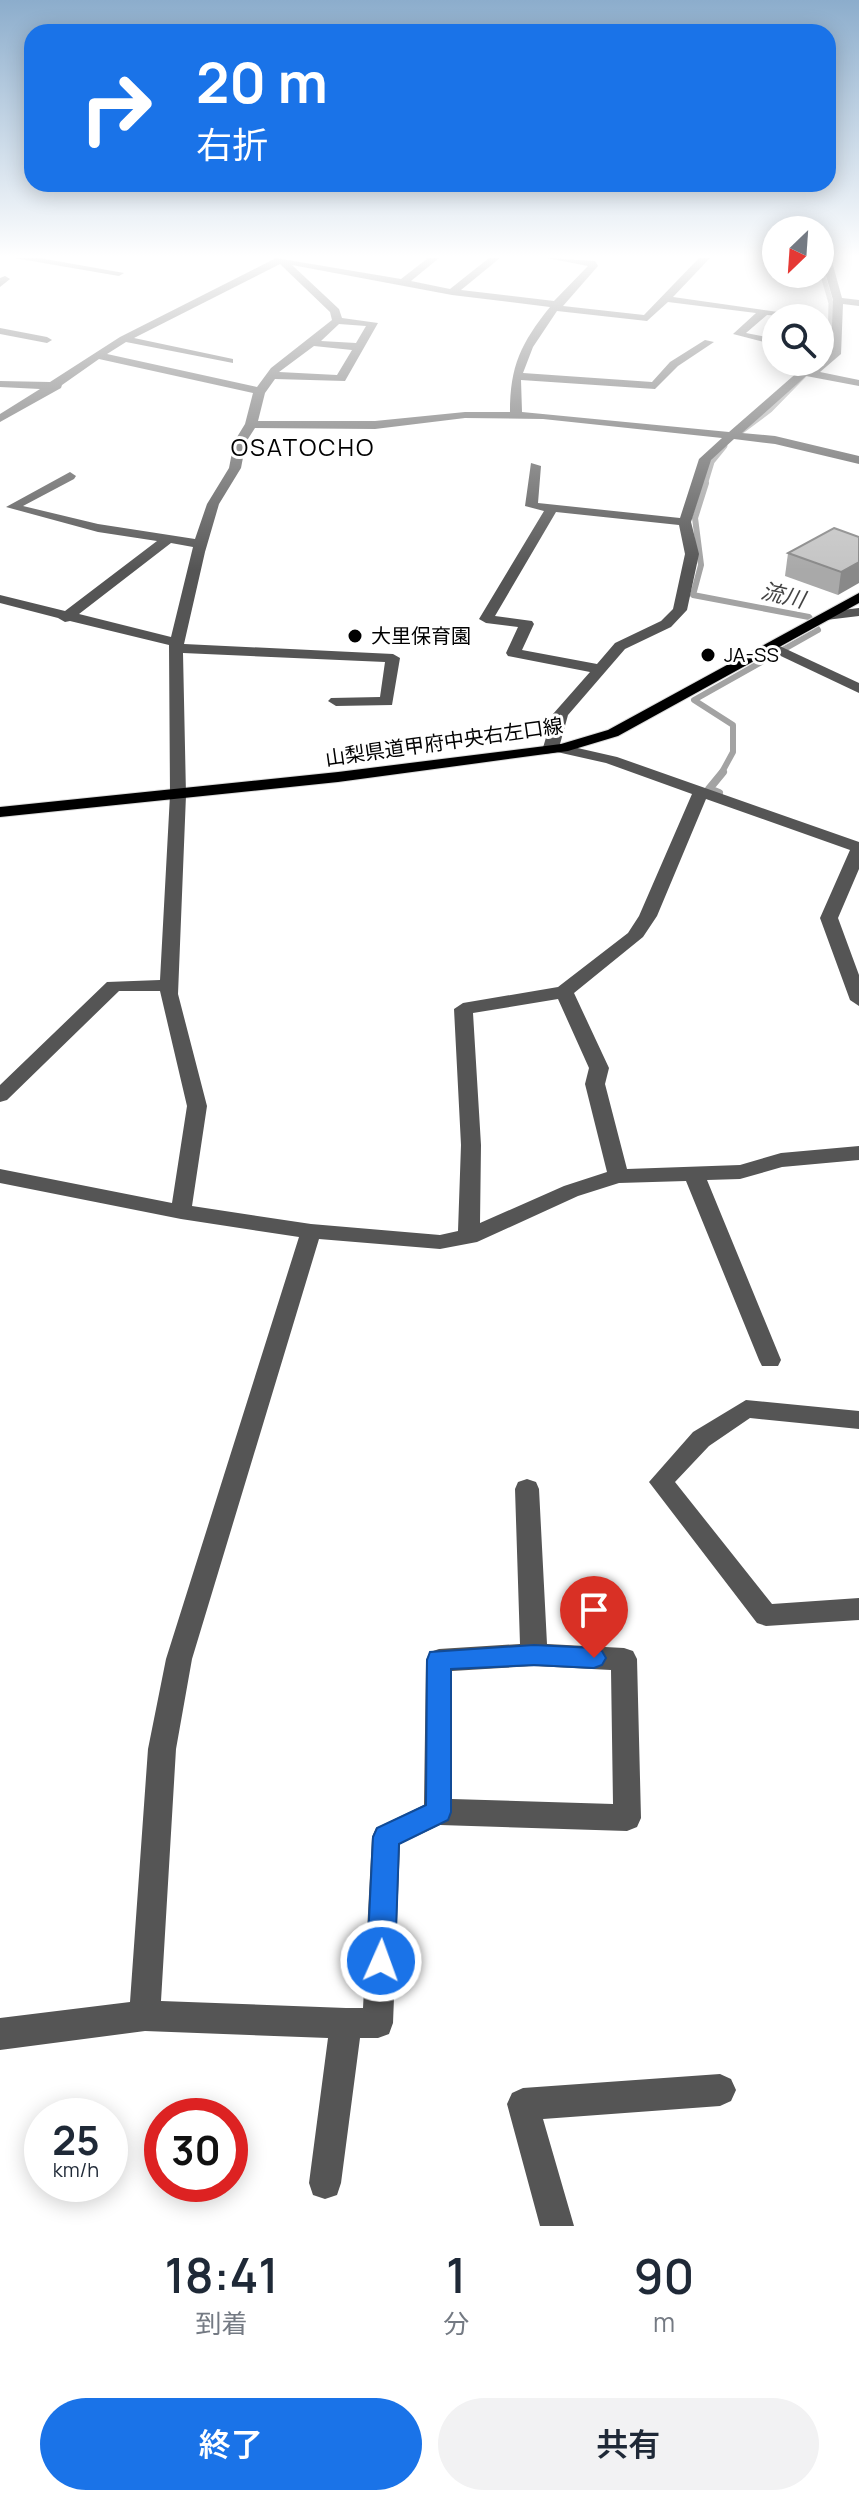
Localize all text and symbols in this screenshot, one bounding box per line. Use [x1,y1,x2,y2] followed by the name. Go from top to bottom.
[196,43,328,120] text: 20 m
[64,56,168,160] icon: right
[196,120,268,169] text: 右折
[762,216,834,288] north arrow
[762,216,834,376] map controls
[762,304,834,376] button: search
[231,430,375,463] district label: OSATOCHO
[758,575,810,615] water label: 流川
[371,622,471,649] place label: 大里保育園
[346,627,364,645] marker: 大里保育園
[724,641,779,668] place label: JA-SS
[699,646,717,664] marker: JA-SS
[323,711,565,772] street label: 山梨県道甲府中央右左口線
[560,1576,628,1658] pin
[572,1588,616,1632] icon: arrive
[339,1919,423,2003] position arrow
[144,2098,248,2202] speed limit sign: 30
[52,2112,100,2167] text: 25
[53,2156,99,2183] text: km/h
[165,2242,279,2307] text: 18:41
[446,2242,466,2307] text: 1
[634,2243,694,2308] text: 90
[653,2304,675,2340] text: m
[196,2305,248,2341] text: 到着
[443,2305,469,2341] text: 分
[40,2398,422,2490] button: 終了
[438,2398,819,2490] button: 共有

